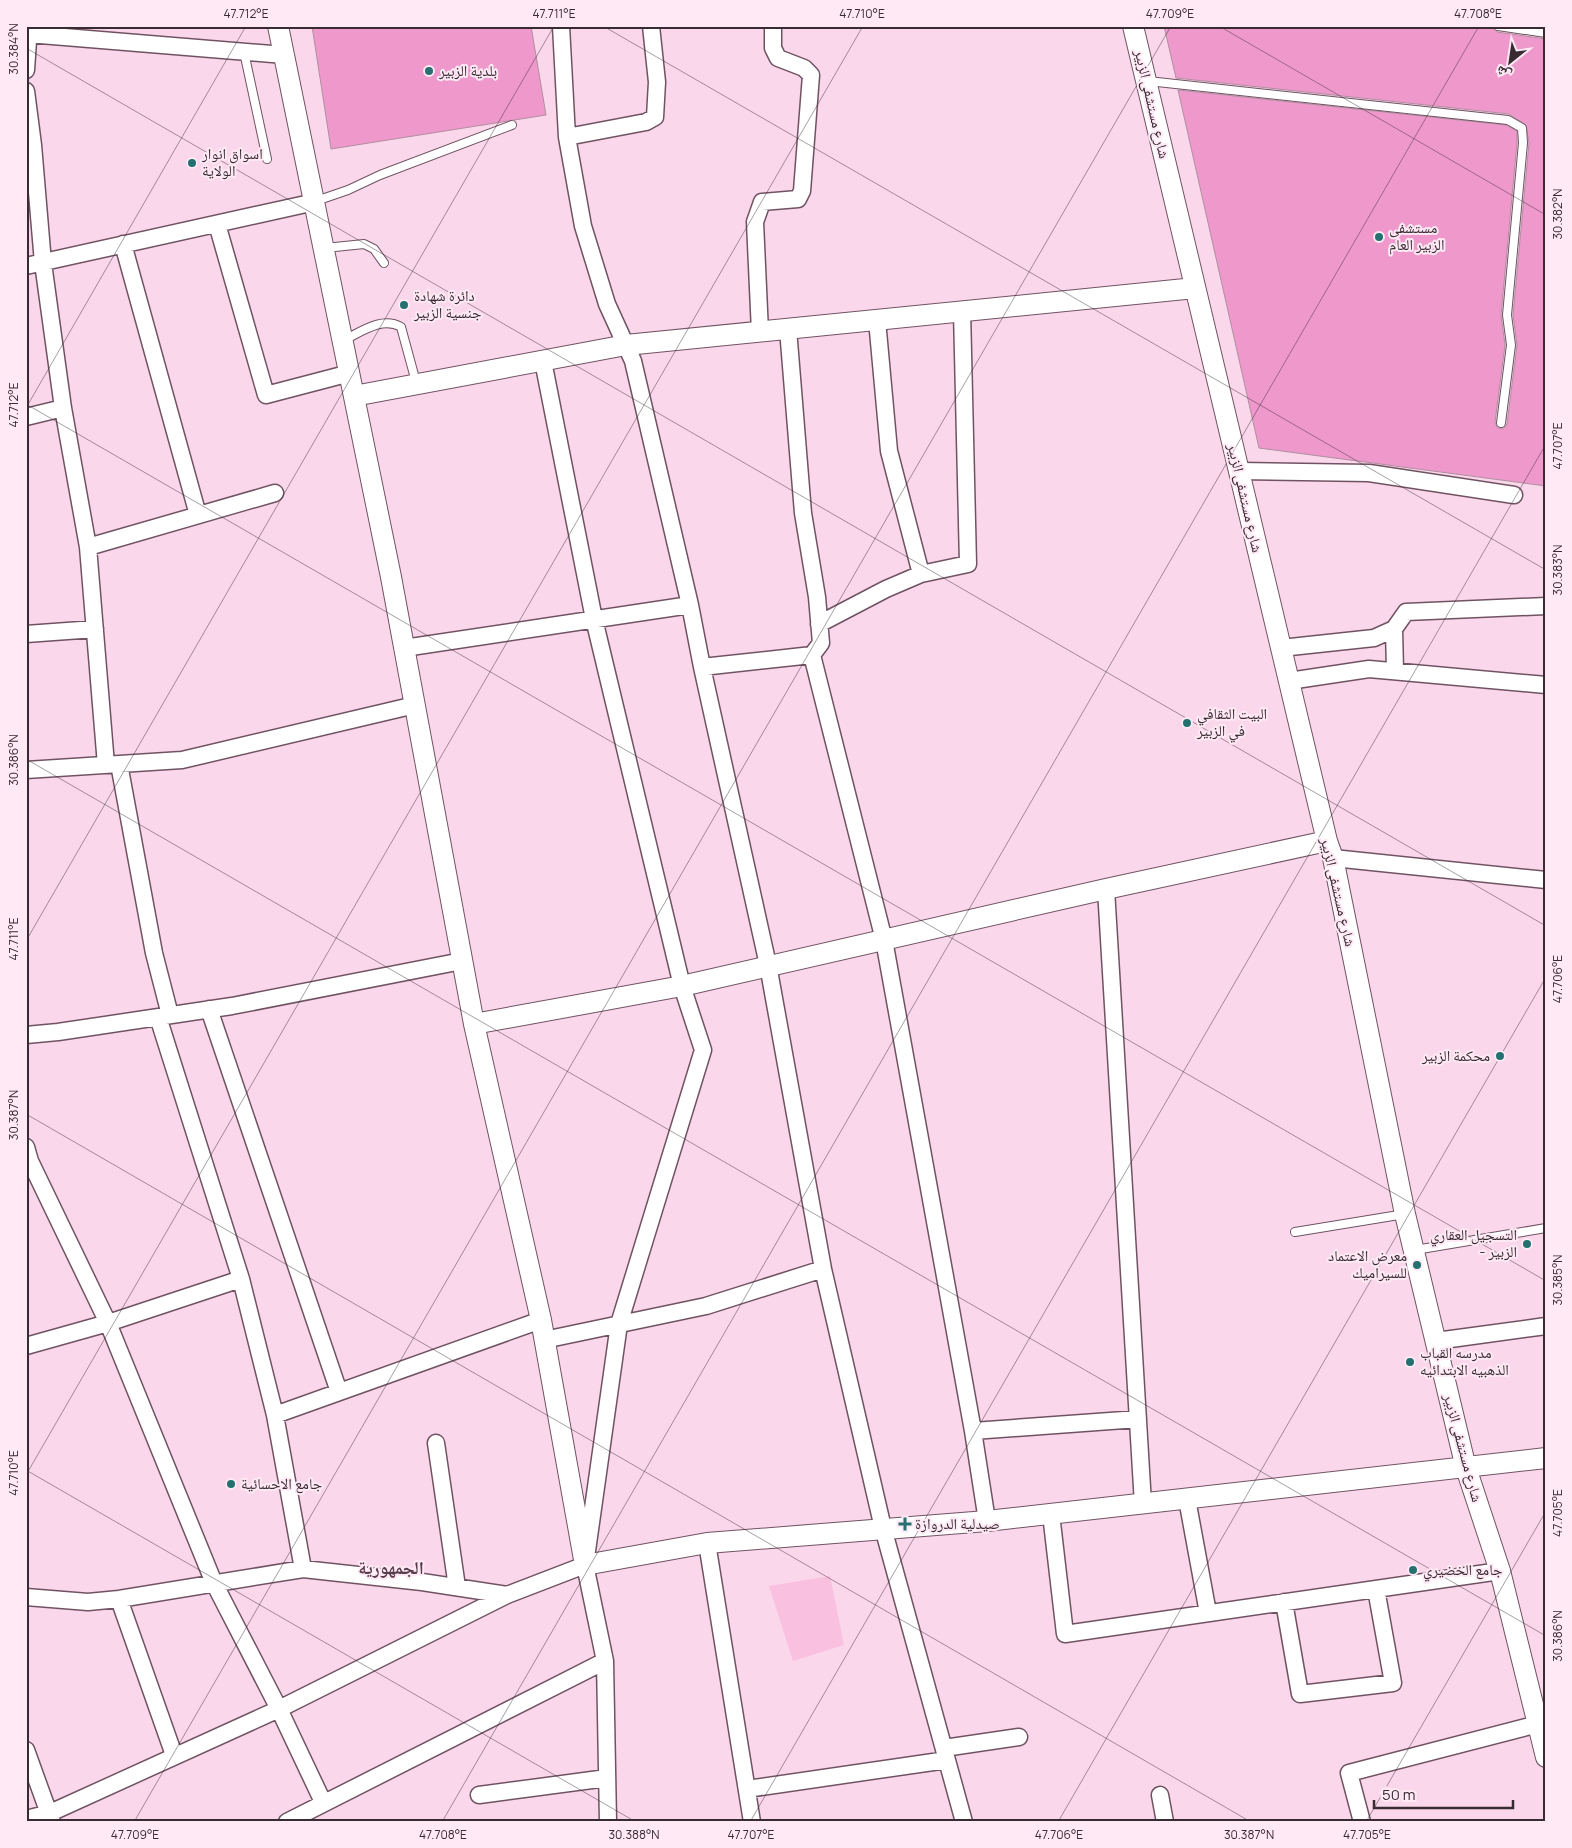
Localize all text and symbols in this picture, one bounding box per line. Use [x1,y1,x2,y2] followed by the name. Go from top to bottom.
[223,5,269,22] text: 47.712°E
[533,5,576,22] text: 47.711°E
[839,5,885,22] text: 47.710°E
[1146,5,1194,22] text: 47.709°E
[1454,5,1502,22] text: 47.708°E
[5,23,22,75] text: 30.384°N
[1484,38,1534,88] north arrow
[1130,46,1175,161] street label: شارع مستشفى الزبير
[438,60,497,81] place label: بلدية الزبير
[1492,62,1514,86] text: ش
[423,65,435,77] marker: بلدية الزبير
[201,143,263,181] place label: اسواق انوار الولاية
[186,157,198,169] marker: اسواق انوار الولاية
[1549,188,1566,240] text: 30.382°N
[1389,217,1445,255] place label: مستشفى الزبير العام
[1373,231,1385,243] marker: مستشفى الزبير العام
[413,285,482,323] place label: دائرة شهادة جنسية الزبير
[398,299,410,311] marker: دائرة شهادة جنسية الزبير
[5,382,22,428] text: 47.712°E
[1549,422,1566,469] text: 47.707°E
[1223,440,1268,555] street label: شارع مستشفى الزبير
[1549,545,1566,595] text: 30.383°N
[1196,703,1267,743] place label: البيت الثقافي في الزبير
[1181,717,1193,729] marker: البيت الثقافي في الزبير
[5,734,22,786] text: 30.386°N
[1316,834,1361,949] street label: شارع مستشفى الزبير
[5,917,22,960] text: 47.711°E
[1549,955,1566,1003] text: 47.706°E
[1421,1045,1490,1066] place label: محكمة الزبير
[1494,1050,1506,1062] marker: محكمة الزبير
[5,1090,22,1140] text: 30.387°N
[1430,1224,1517,1262] place label: التسجيل العقاري - الزبير
[1521,1238,1533,1250] marker: التسجيل العقاري - الزبير
[1328,1245,1407,1283] place label: معرض الاعتماد للسيراميك
[1549,1254,1566,1306] text: 30.385°N
[1411,1259,1423,1271] marker: معرض الاعتماد للسيراميك
[1420,1342,1509,1380] place label: مدرسه القباب الذهبيه الابتدائيه
[1404,1356,1416,1368] marker: مدرسه القباب الذهبيه الابتدائيه
[1439,1391,1488,1504] street label: شارع مستشفى الزبير
[5,1450,22,1496] text: 47.710°E
[241,1473,323,1494] place label: جامع الاحسائية
[225,1478,237,1490] marker: جامع الاحسائية
[1549,1489,1566,1537] text: 47.705°E
[915,1513,1000,1534] place label: صيدلية الدروازة
[899,1518,911,1530] marker: صيدلية الدروازة
[358,1555,424,1579] district label: الجمهورية
[1423,1559,1503,1582] place label: جامع الخضيري
[1407,1564,1419,1576] marker: جامع الخضيري
[1549,1610,1566,1662] text: 30.386°N
[1374,1778,1513,1810] scale bar
[1382,1784,1416,1805] text: 50 m
[111,1826,159,1843] text: 47.709°E
[419,1826,467,1843] text: 47.708°E
[608,1826,660,1843] text: 30.388°N
[728,1826,775,1843] text: 47.707°E
[1035,1826,1083,1843] text: 47.706°E
[1224,1826,1274,1843] text: 30.387°N
[1343,1826,1391,1843] text: 47.705°E

